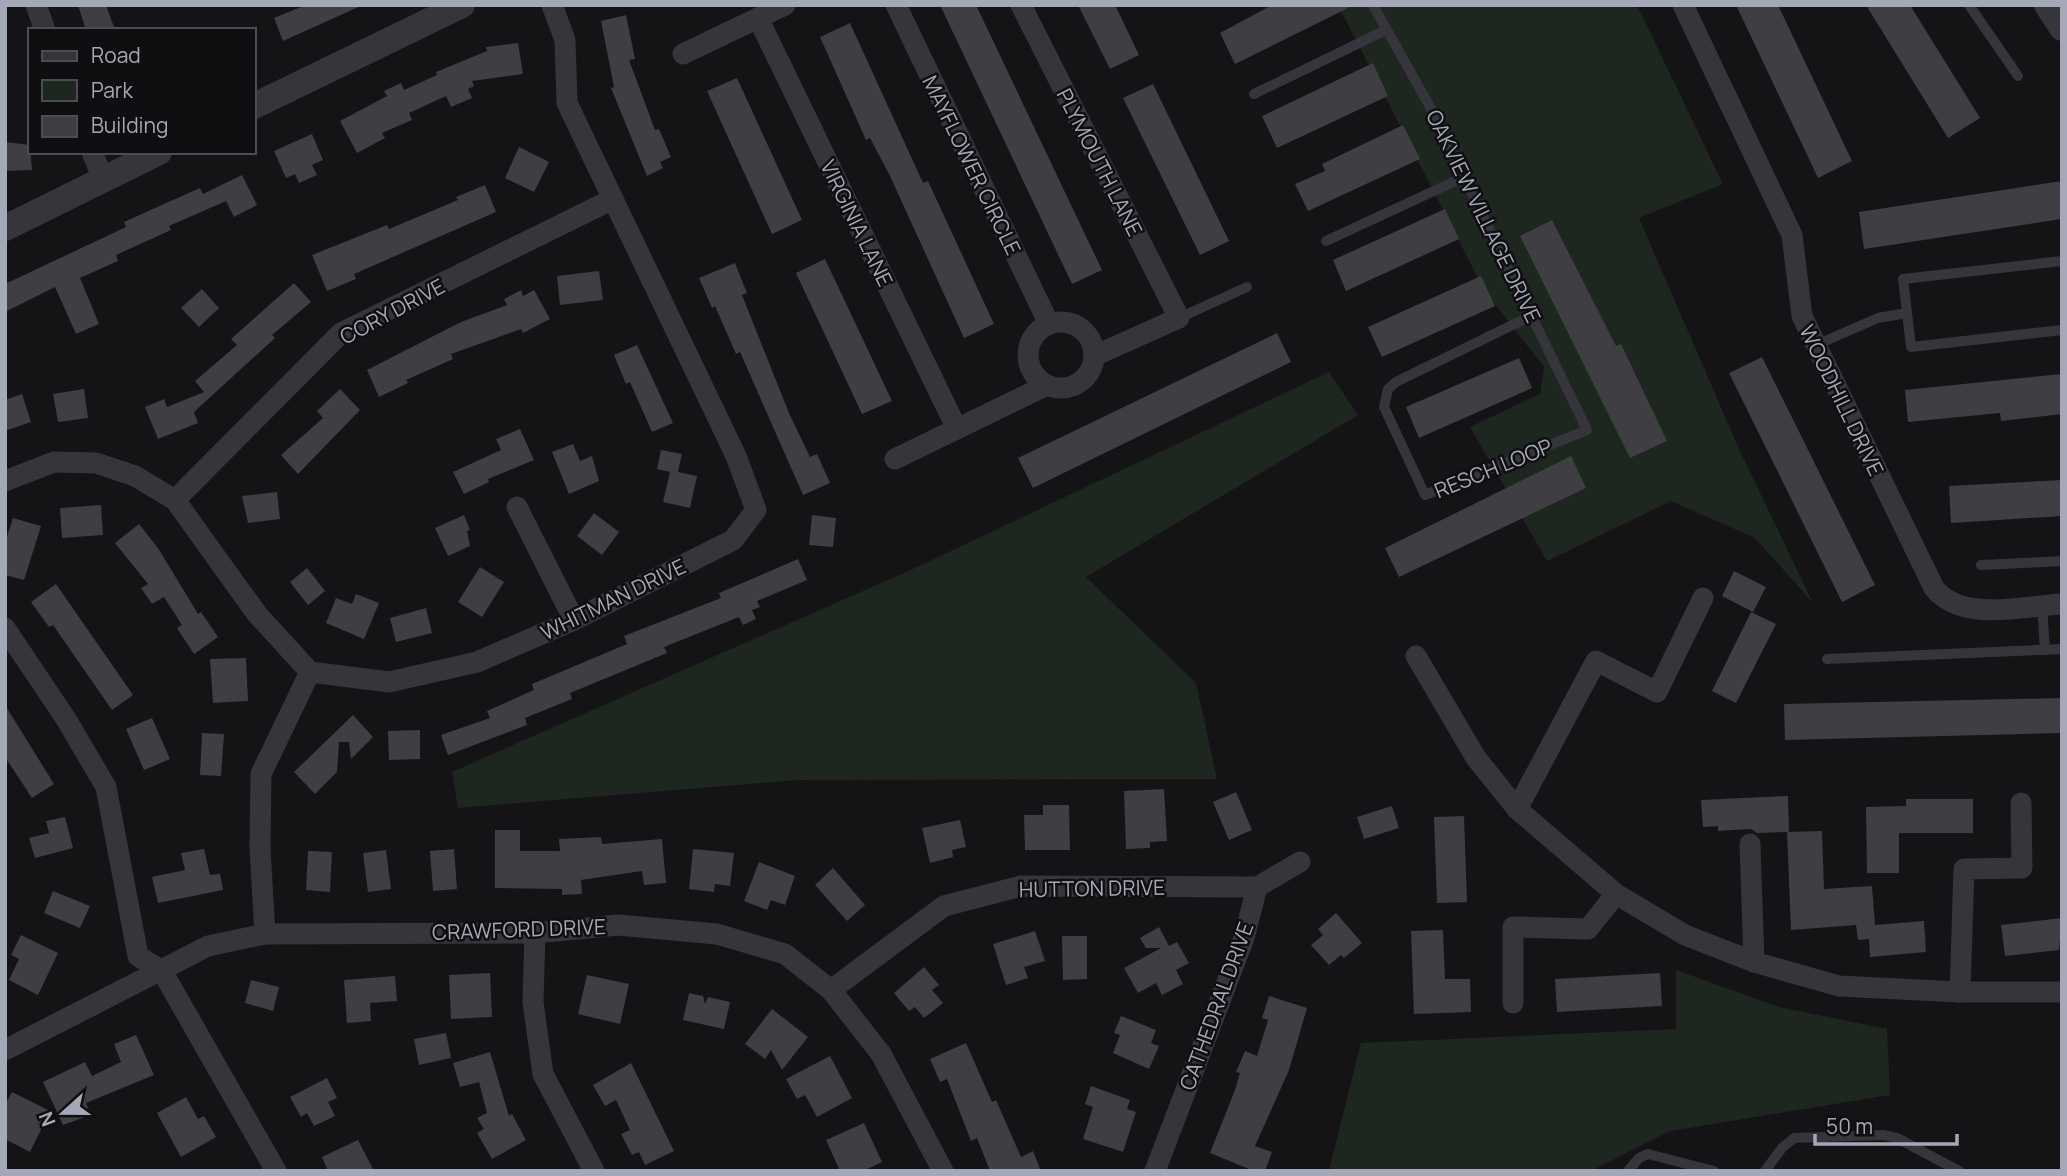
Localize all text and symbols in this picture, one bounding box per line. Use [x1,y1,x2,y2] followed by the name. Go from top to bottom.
[28,28,256,154] legend
[91,41,141,69] text: Road
[916,71,1028,259] street label: MAYFLOWER CIRCLE
[91,76,133,104] text: Park
[1051,83,1149,241] street label: PLYMOUTH LANE
[1420,105,1548,327] street label: OAKVIEW VILLAGE DRIVE
[91,111,168,139] text: Building
[814,155,900,291] street label: VIRGINIA LANE
[335,272,449,350] street label: CORY DRIVE
[1793,320,1891,480] street label: WOODHILL DRIVE
[1430,432,1556,504] street label: RESCH LOOP
[536,552,690,646] street label: WHITMAN DRIVE
[1019,873,1165,903] street label: HUTTON DRIVE
[432,912,606,946] street label: CRAWFORD DRIVE
[1173,918,1259,1094] street label: CATHEDRAL DRIVE
[28,1078,98,1148] north arrow
[1815,1102,1957,1146] scale bar
[33,1108,62,1130] text: N
[1826,1112,1873,1140] text: 50 m

